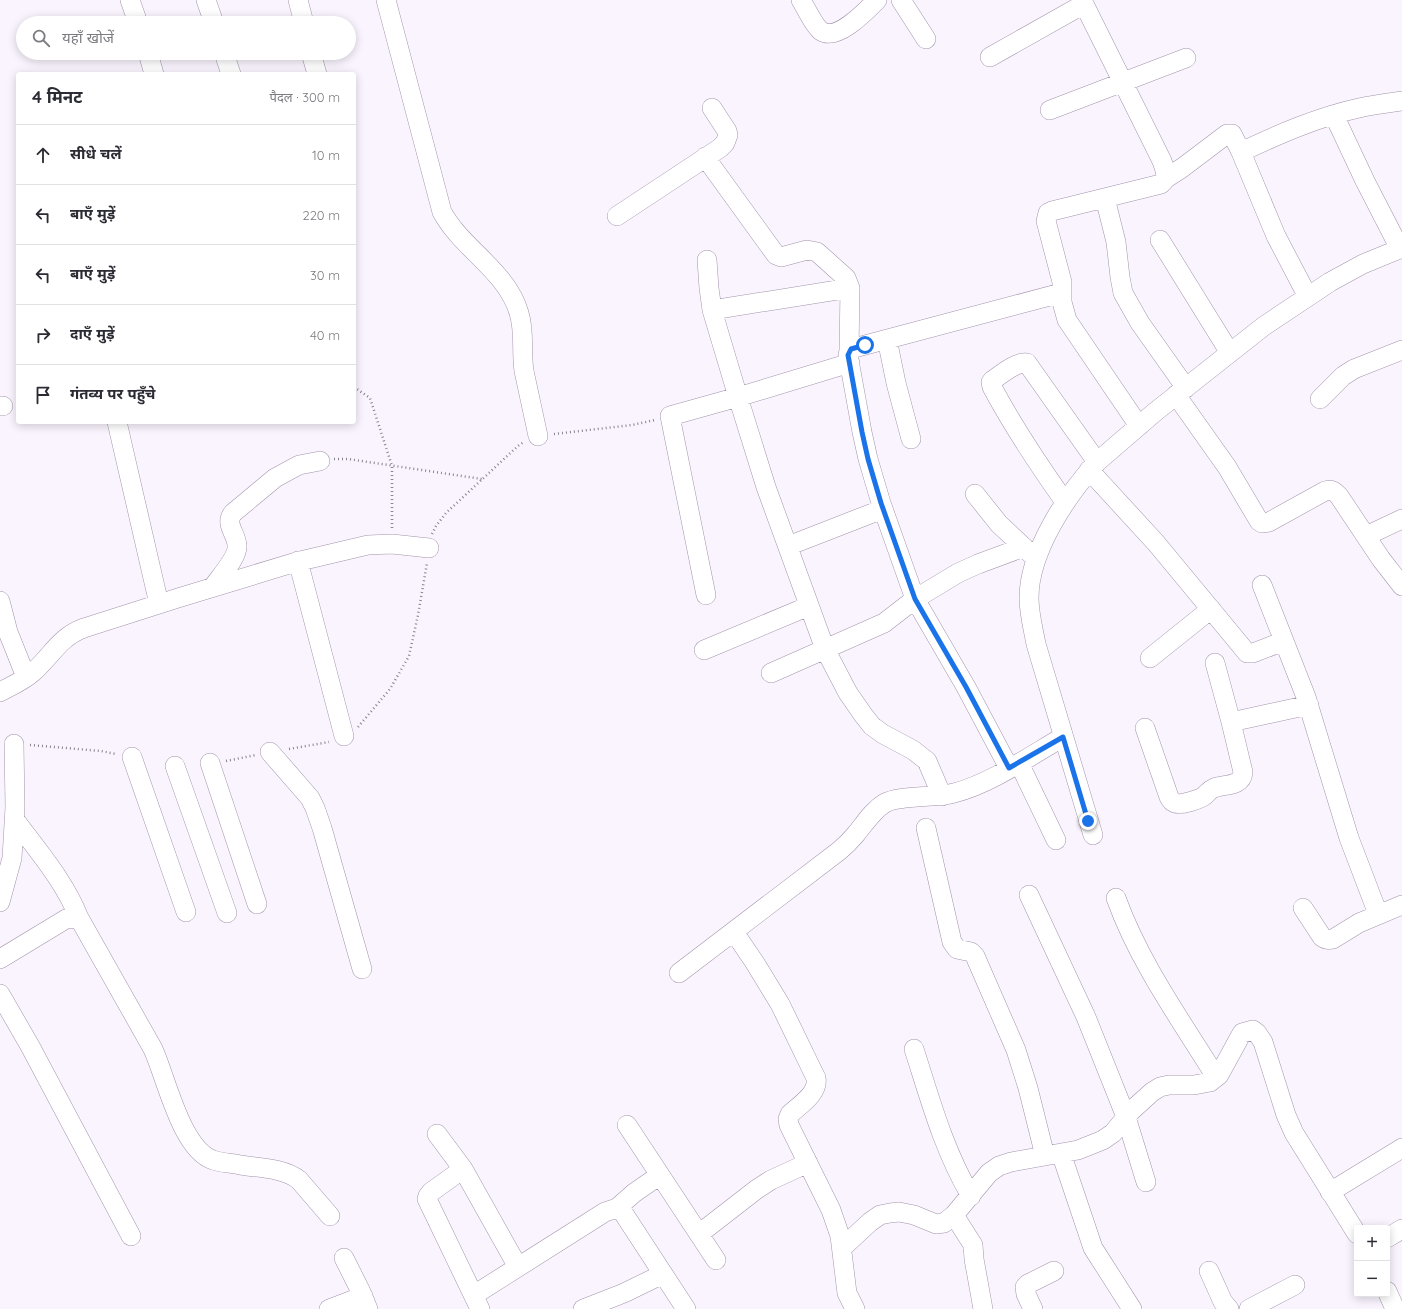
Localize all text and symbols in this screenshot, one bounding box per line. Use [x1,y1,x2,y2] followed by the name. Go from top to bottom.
[16,16,356,60] search box
[30,27,52,49] icon: search
[62,28,114,47] text: यहाँ खोजें
[32,86,82,107] text: 4 मिनट
[270,89,340,105] text: पैदल · 300 m
[32,144,54,166] icon: ahead
[70,144,121,163] text: सीधे चलें
[312,147,340,163] text: 10 m
[32,204,54,226] icon: left
[70,204,115,223] text: बाएँ मुड़ें
[302,207,340,223] text: 220 m
[32,264,54,286] icon: left
[70,264,115,283] text: बाएँ मुड़ें
[310,267,340,283] text: 30 m
[32,324,54,346] icon: right
[70,324,114,343] text: दाएँ मुड़ें
[310,327,340,343] text: 40 m
[856,336,874,354] route start
[32,384,54,406] icon: arrive
[70,384,156,403] text: गंतव्य पर पहुँचे
[1079,812,1097,830] route end
[1354,1225,1390,1297] map controls
[1354,1225,1390,1261] button: +
[1354,1261,1390,1297] button: −

